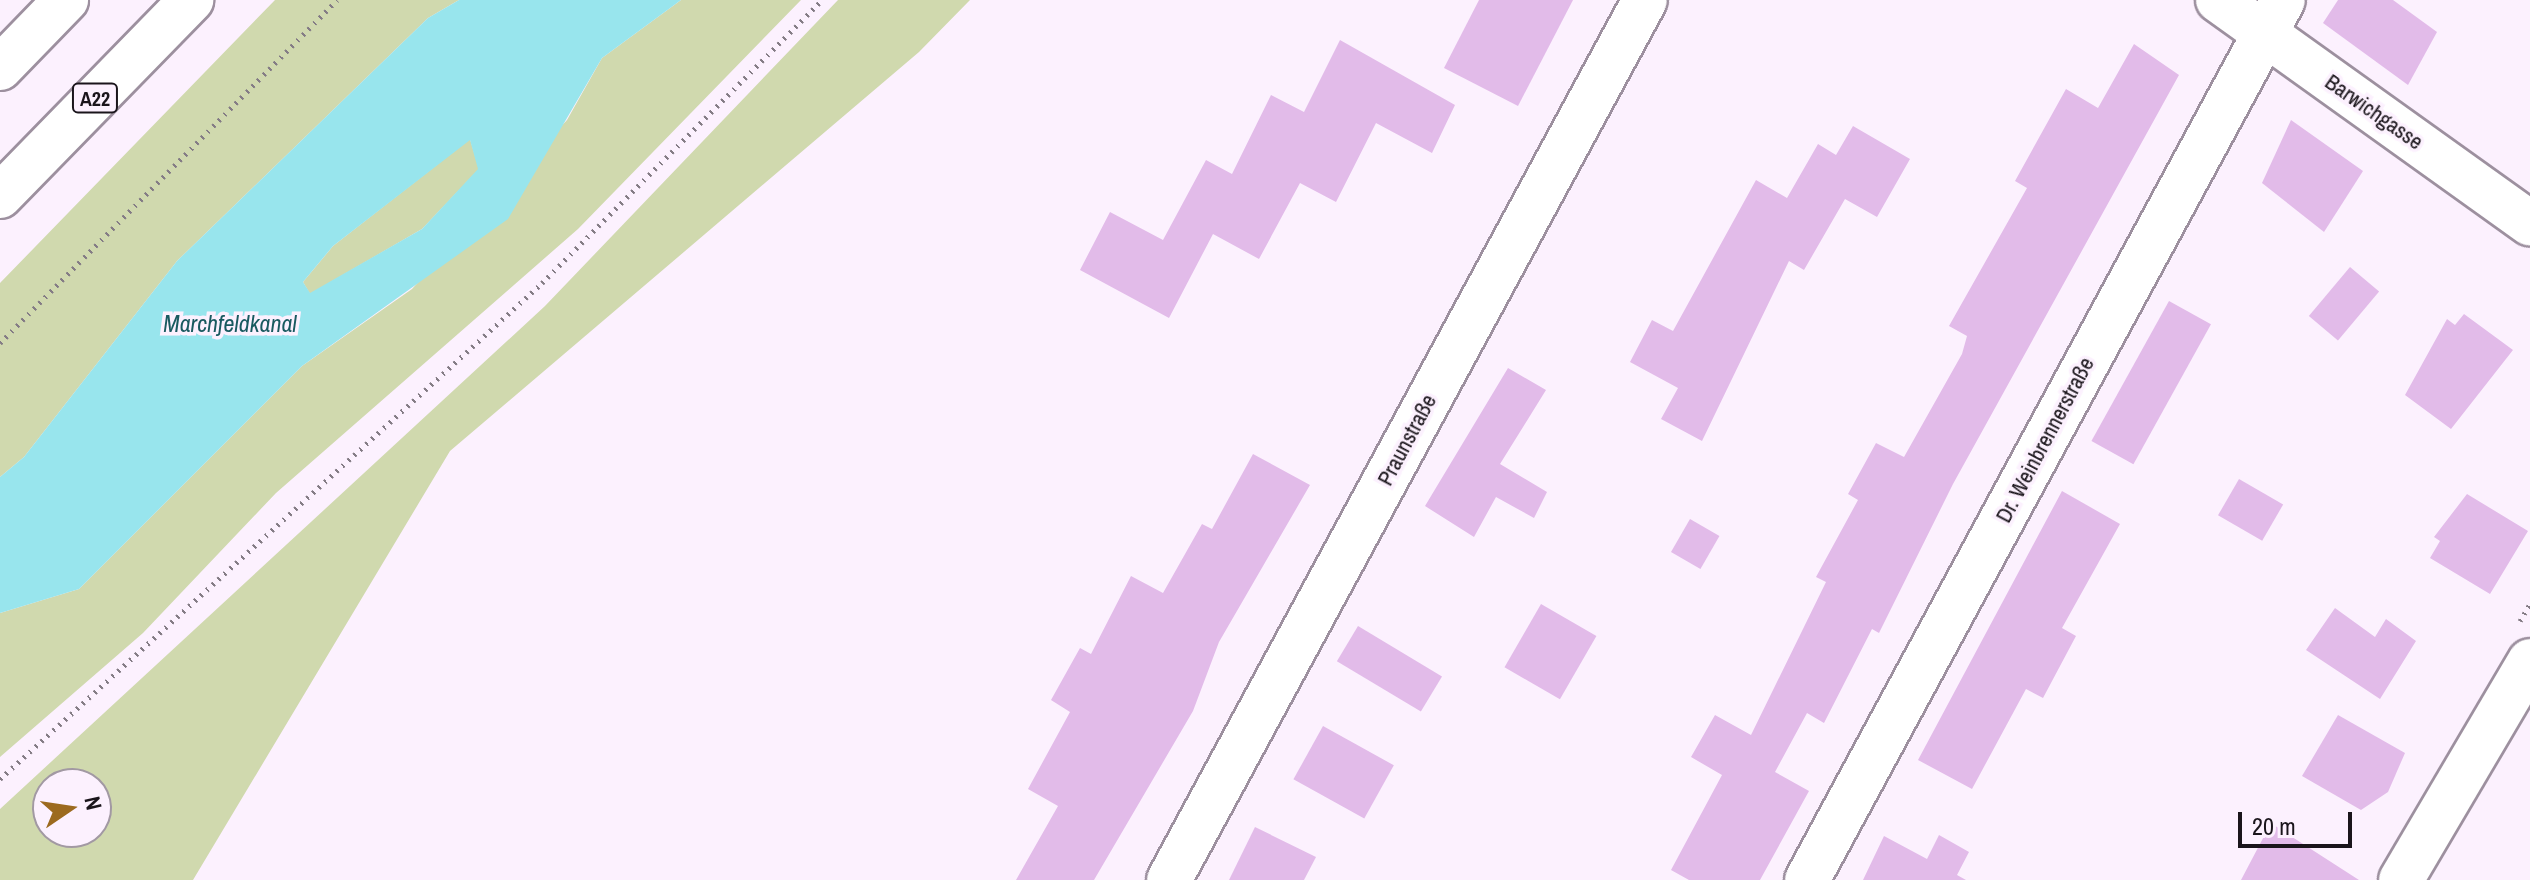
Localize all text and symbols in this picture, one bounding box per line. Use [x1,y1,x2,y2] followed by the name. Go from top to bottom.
[2320,69,2428,155] street label: Barwichgasse
[71,82,119,114] road number: A22
[163,310,297,338] water label: Marchfeldkanal
[1990,353,2100,527] street label: Dr. Weinbrennerstraße
[1372,390,1442,490] street label: Praunstraße
[32,768,112,848] north arrow
[77,793,110,813] text: N
[2242,796,2356,846] scale bar
[2252,810,2296,842] text: 20 m

